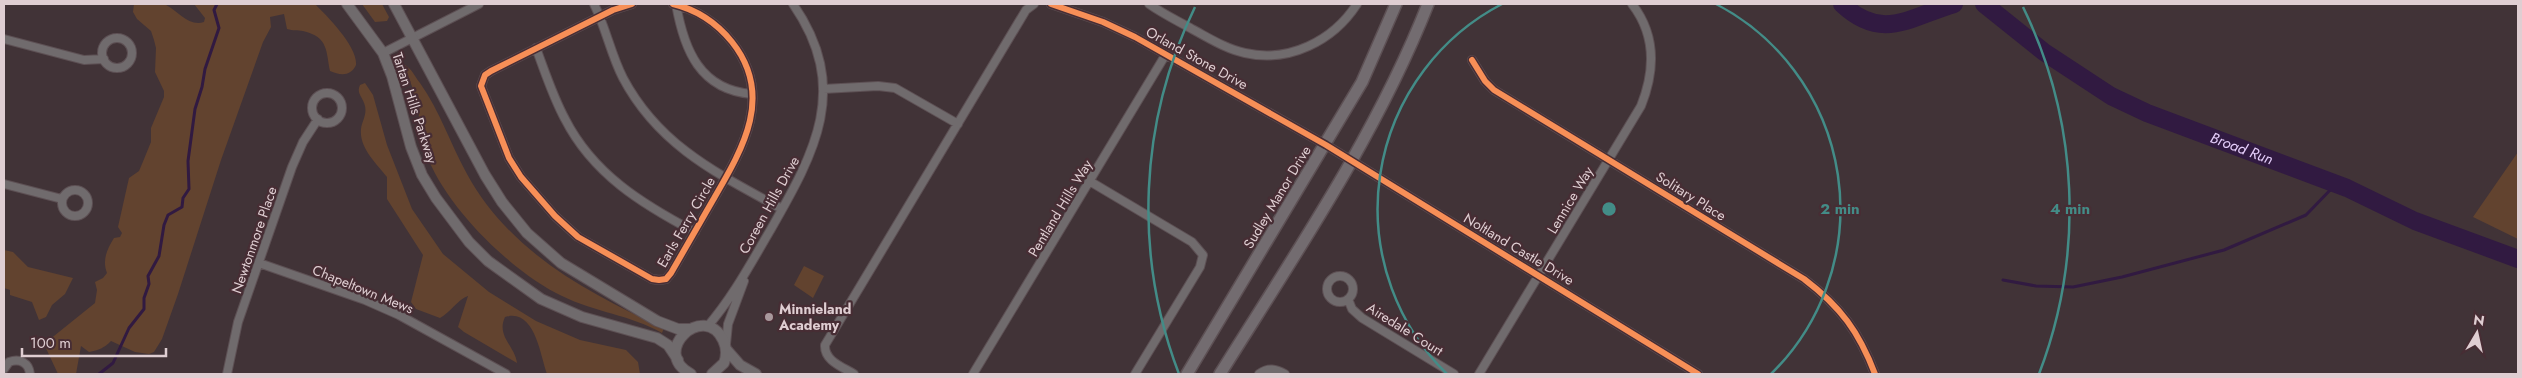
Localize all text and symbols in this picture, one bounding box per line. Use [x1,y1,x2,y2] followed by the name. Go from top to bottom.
[1142,22,1252,94] street label: Orland Stone Drive
[388,50,443,167] street label: Tartan Hills Parkway
[2207,127,2276,170] water label: Broad Run
[1238,142,1316,252] street label: Sudley Manor Drive
[734,153,804,257] street label: Coreen Hills Drive
[1023,155,1097,260] street label: Pentland Hills Way
[1542,162,1598,237] street label: Lennice Way
[1652,166,1730,226] street label: Solitary Place
[652,173,720,271] street label: Earls Ferry Circle
[226,184,282,296] street label: Newtonmore Place
[1820,198,1860,220] text: 2 min
[2050,198,2090,220] text: 4 min
[1600,200,1618,218] centre of rings
[1460,208,1578,290] street label: Noltland Castle Drive
[309,260,417,319] street label: Chapeltown Mews
[1363,298,1448,361] street label: Airedale Court
[778,299,851,335] place label: Minnieland Academy
[2452,308,2502,358] north arrow
[2472,309,2486,331] text: N
[763,311,775,323] marker: Minnieland Academy
[22,326,166,358] scale bar
[30,332,71,354] text: 100 m

